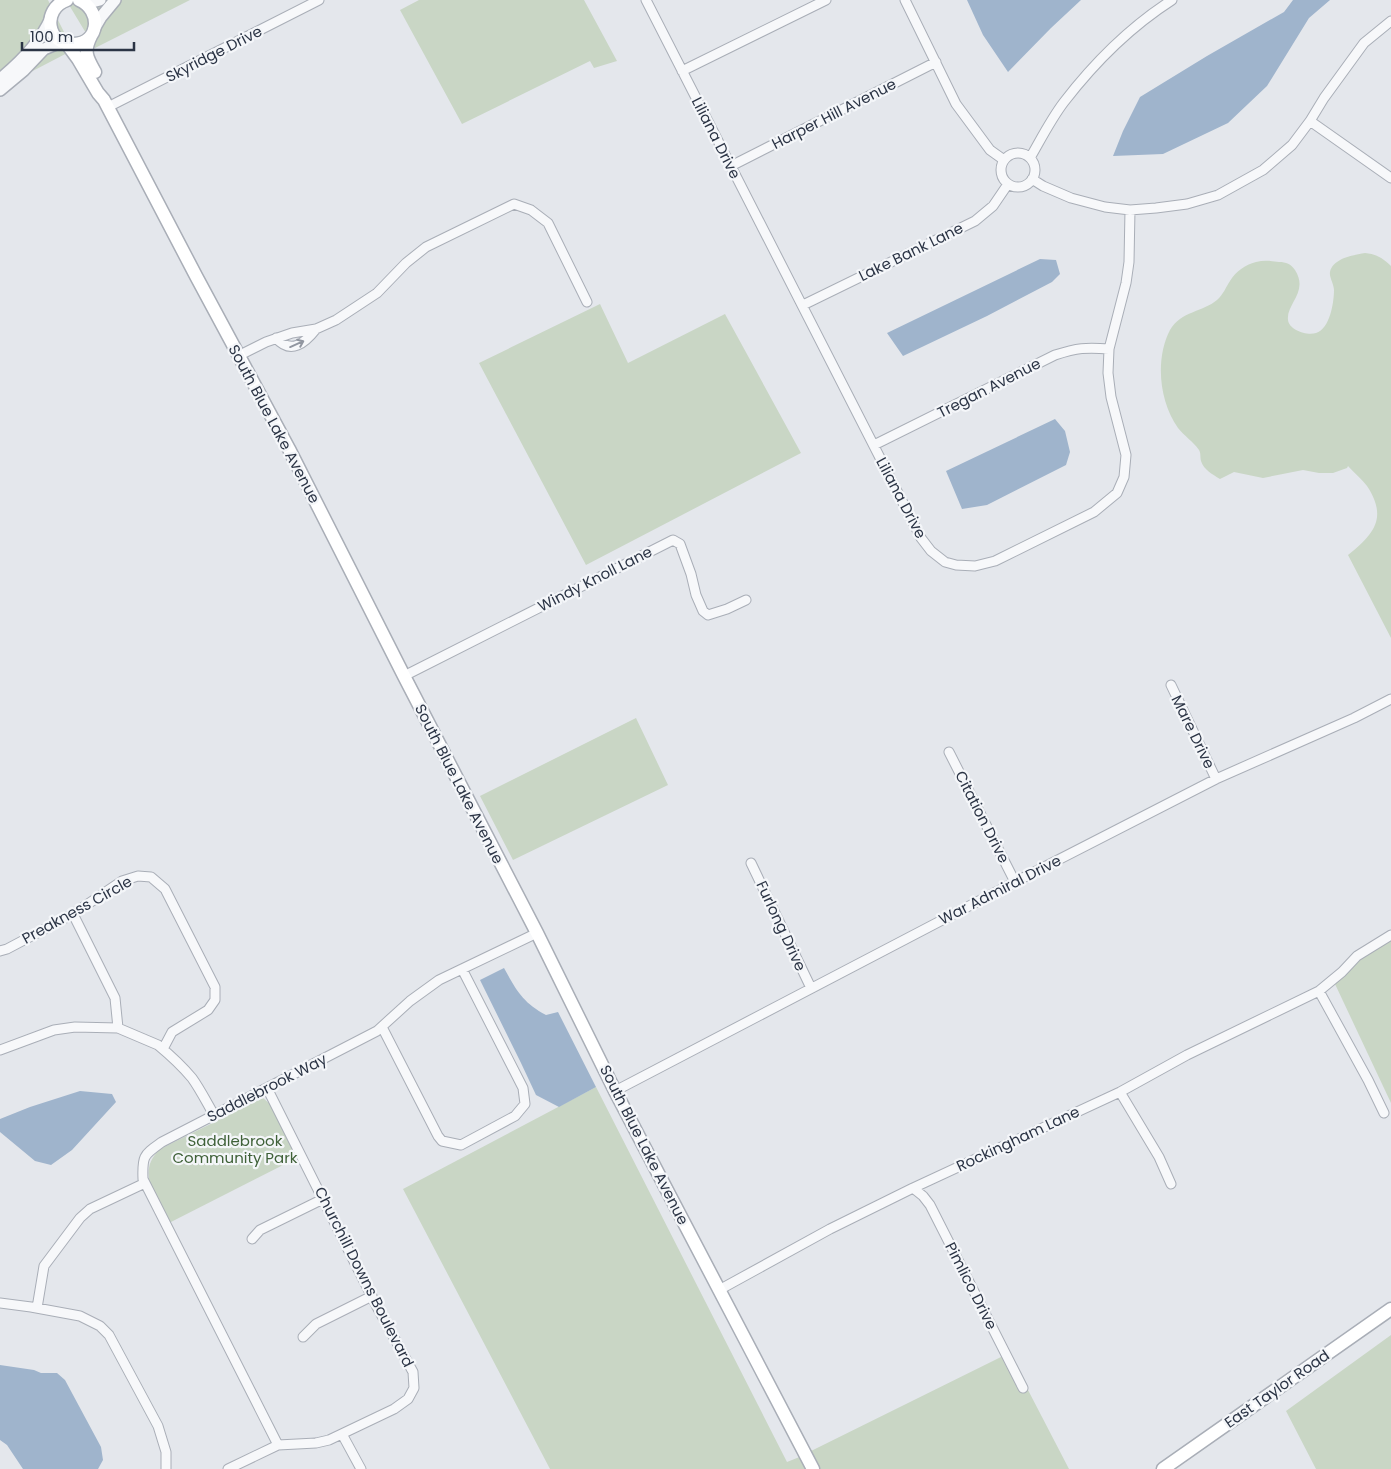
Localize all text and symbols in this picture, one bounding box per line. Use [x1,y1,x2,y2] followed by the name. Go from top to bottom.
[22,20,135,52] scale bar
[162,20,266,87] street label: Skyridge Drive
[30,26,73,47] text: 100 m
[768,73,900,154] street label: Harper Hill Avenue
[687,93,746,182] street label: Liliana Drive
[855,217,967,286] street label: Lake Bank Lane
[289,338,304,348] one-way arrow
[224,341,325,507] street label: South Blue Lake Avenue
[934,352,1044,423] street label: Tregan Avenue
[871,454,932,542] street label: Liliana Drive
[534,541,656,616] street label: Windy Knoll Lane
[1167,691,1220,772] street label: Mare Drive
[410,700,509,867] street label: South Blue Lake Avenue
[950,767,1015,866] street label: Citation Drive
[935,850,1065,930] street label: War Admiral Drive
[18,871,136,949] street label: Preakness Circle
[751,877,812,974] street label: Furlong Drive
[203,1048,331,1127] street label: Saddlebrook Way
[595,1061,694,1228] street label: South Blue Lake Avenue
[953,1101,1083,1176] street label: Rockingham Lane
[172,1130,298,1168] park label: Saddlebrook Community Park
[310,1183,419,1371] street label: Churchill Downs Boulevard
[940,1238,1002,1333] street label: Pimlico Drive
[1220,1345,1333,1433] street label: East Taylor Road

